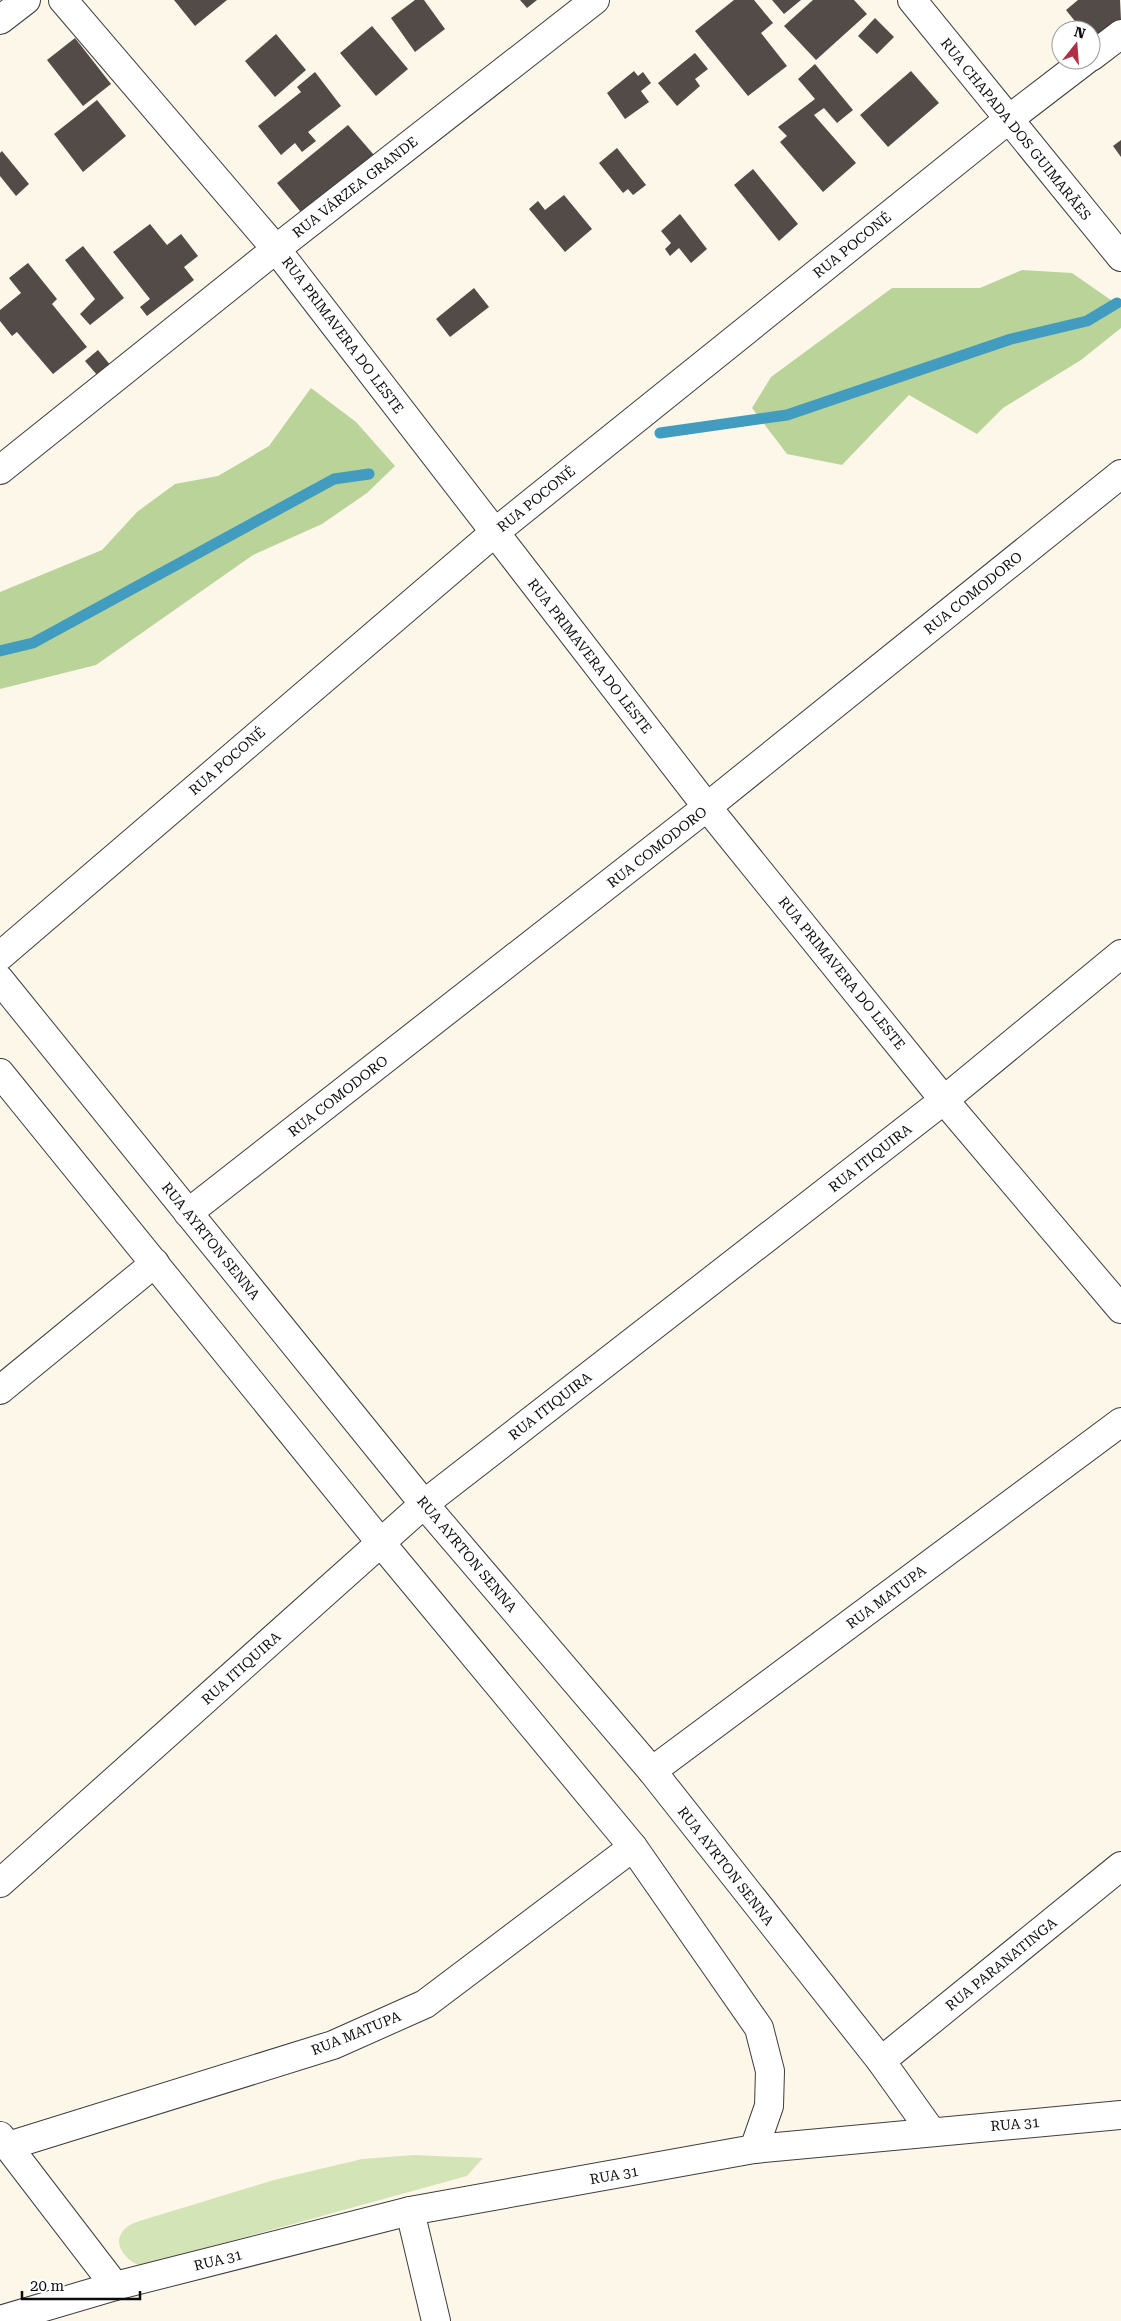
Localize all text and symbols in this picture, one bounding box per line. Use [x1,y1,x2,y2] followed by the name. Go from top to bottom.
[1051,20,1101,70] north arrow
[1072,23,1088,42] text: N
[938,35,1095,223] street label: RUA CHAPADA DOS GUIMARÃES
[289,133,421,241] street label: RUA VÁRZEA GRANDE
[810,209,894,281] street label: RUA POCONÉ
[279,254,407,416] street label: RUA PRIMAVERA DO LESTE
[494,463,578,535] street label: RUA POCONÉ
[921,548,1025,638] street label: RUA COMODORO
[525,576,655,736] street label: RUA PRIMAVERA DO LESTE
[186,724,268,798] street label: RUA POCONÉ
[604,803,710,891] street label: RUA COMODORO
[775,893,909,1053] street label: RUA PRIMAVERA DO LESTE
[285,1052,391,1140] street label: RUA COMODORO
[825,1121,915,1195] street label: RUA ITIQUIRA
[159,1179,263,1303] street label: RUA AYRTON SENNA
[505,1369,595,1443] street label: RUA ITIQUIRA
[414,1493,520,1615] street label: RUA AYRTON SENNA
[843,1562,929,1632] street label: RUA MATUPA
[198,1628,284,1708] street label: RUA ITIQUIRA
[675,1803,777,1929] street label: RUA AYRTON SENNA
[942,1914,1060,2014] street label: RUA PARANATINGA
[309,2008,403,2058] street label: RUA MATUPA
[990,2114,1040,2134] street label: RUA 31
[588,2163,640,2187] street label: RUA 31
[192,2246,244,2274] street label: RUA 31
[22,2268,140,2300] scale bar
[30,2277,65,2295] text: 20 m

